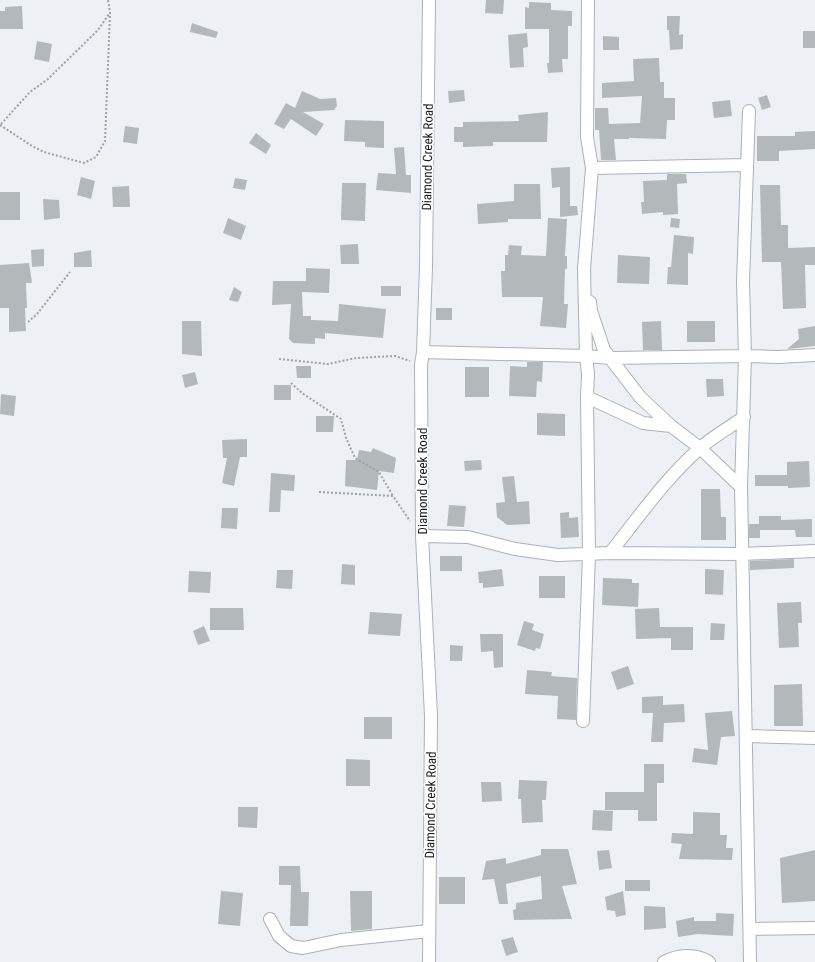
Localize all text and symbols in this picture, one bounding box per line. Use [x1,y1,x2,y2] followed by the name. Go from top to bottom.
[419,103,436,211] street label: Diamond Creek Road
[415,427,430,535] street label: Diamond Creek Road
[422,751,439,859] street label: Diamond Creek Road

